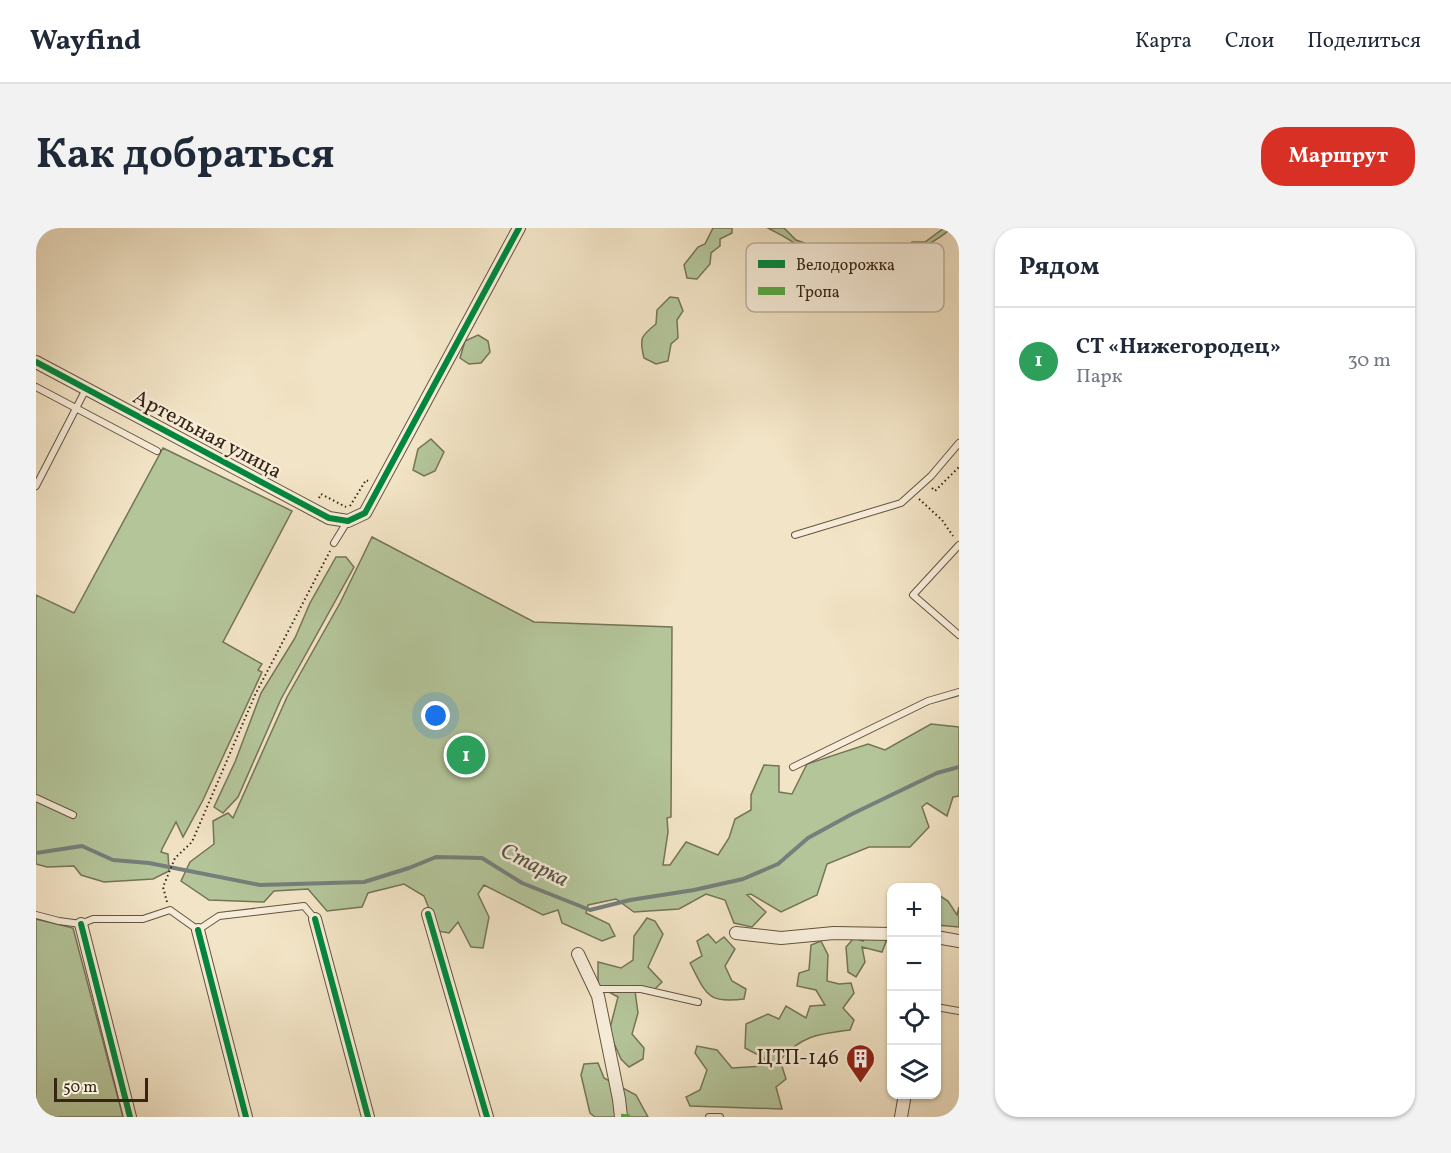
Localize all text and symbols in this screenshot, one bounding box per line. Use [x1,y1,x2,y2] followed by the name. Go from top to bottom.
[30,22,141,61] text: Wayfind
[1135,27,1192,56] text: Карта
[1225,27,1274,56] text: Слои
[1307,27,1421,56] text: Поделиться
[36,127,335,186] text: Как добраться
[1261,127,1415,186] button: Маршрут
[746,243,944,312] legend
[1019,249,1099,285] text: Рядом
[796,255,895,277] text: Велодорожка
[796,282,840,304] text: Тропа
[1076,332,1281,363] text: СТ «Нижегородец»
[1034,347,1043,375] text: 1
[1347,347,1391,375] text: 30 m
[1076,363,1122,391] text: Парк
[127,383,287,487] street label: Артельная улица
[421,701,450,730] your location
[446,732,486,778] pin: 1
[495,836,573,896] water label: Старка
[887,883,941,1099] map controls
[887,883,941,937] button: +
[887,937,941,991] button: −
[887,991,941,1045] button: locate
[844,1042,876,1084] building icon: ЦТП-146
[756,1044,839,1073] place label: ЦТП-146
[887,1045,941,1099] button: layers
[54,1075,148,1102] scale bar
[63,1077,97,1099] text: 50 m

